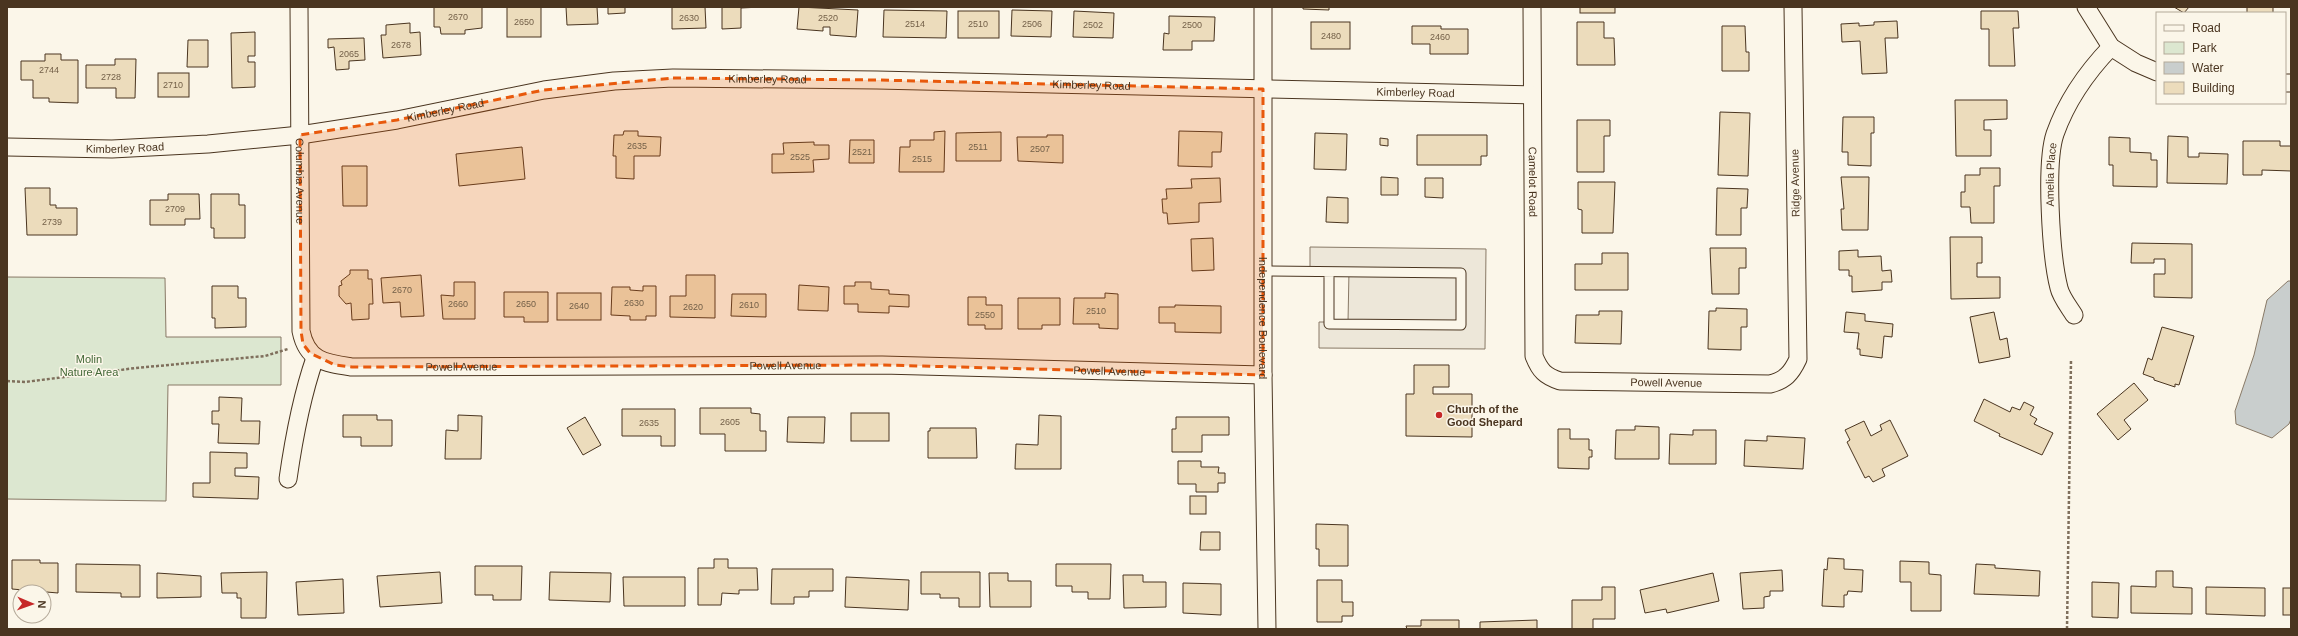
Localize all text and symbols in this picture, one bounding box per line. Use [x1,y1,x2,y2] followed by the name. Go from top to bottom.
[448,12,468,22] house number: 2670
[2156,12,2286,104] legend
[679,13,699,23] house number: 2630
[818,13,838,23] house number: 2520
[514,17,534,27] house number: 2650
[905,19,925,29] house number: 2514
[968,19,988,29] house number: 2510
[1022,19,1042,29] house number: 2506
[1083,20,1103,30] house number: 2502
[1182,20,1202,30] house number: 2500
[2192,21,2221,35] text: Road
[1321,31,1341,41] house number: 2480
[1430,32,1450,42] house number: 2460
[391,40,411,50] house number: 2678
[2192,41,2218,55] text: Park
[339,49,359,59] house number: 2065
[2192,61,2224,75] text: Water
[39,65,59,75] house number: 2744
[101,72,121,82] house number: 2728
[728,73,807,85] street label: Kimberley Road
[1052,78,1131,92] street label: Kimberley Road
[163,80,183,90] house number: 2710
[2192,81,2235,95] text: Building
[1376,85,1455,99] street label: Kimberley Road
[406,96,485,124] street label: Kimberley Road
[294,138,306,224] street label: Columbia Avenue
[86,140,164,155] street label: Kimberley Road
[627,141,647,151] house number: 2635
[968,142,988,152] house number: 2511
[2044,142,2059,207] street label: Amelia Place
[1030,144,1050,154] house number: 2507
[852,147,872,157] house number: 2521
[1527,147,1539,217] street label: Camelot Road
[1788,149,1802,217] street label: Ridge Avenue
[790,152,810,162] house number: 2525
[912,154,932,164] house number: 2515
[165,204,185,214] house number: 2709
[42,217,62,227] house number: 2739
[1257,257,1269,379] street label: Independence Boulevard
[392,285,412,295] house number: 2670
[624,298,644,308] house number: 2630
[448,299,468,309] house number: 2660
[516,299,536,309] house number: 2650
[739,300,759,310] house number: 2610
[569,301,589,311] house number: 2640
[683,302,703,312] house number: 2620
[1086,306,1106,316] house number: 2510
[975,310,995,320] house number: 2550
[60,353,119,378] park label: Molin Nature Area
[749,359,822,372] street label: Powell Avenue
[425,360,498,373] street label: Powell Avenue
[1073,364,1146,378] street label: Powell Avenue
[1630,376,1702,389] street label: Powell Avenue
[1447,403,1523,428] place label: Church of the Good Shepard
[1434,410,1444,420] marker: Church of the Good Shepard
[720,417,740,427] house number: 2605
[639,418,659,428] house number: 2635
[12,584,52,624] north arrow
[36,600,48,609] text: N

